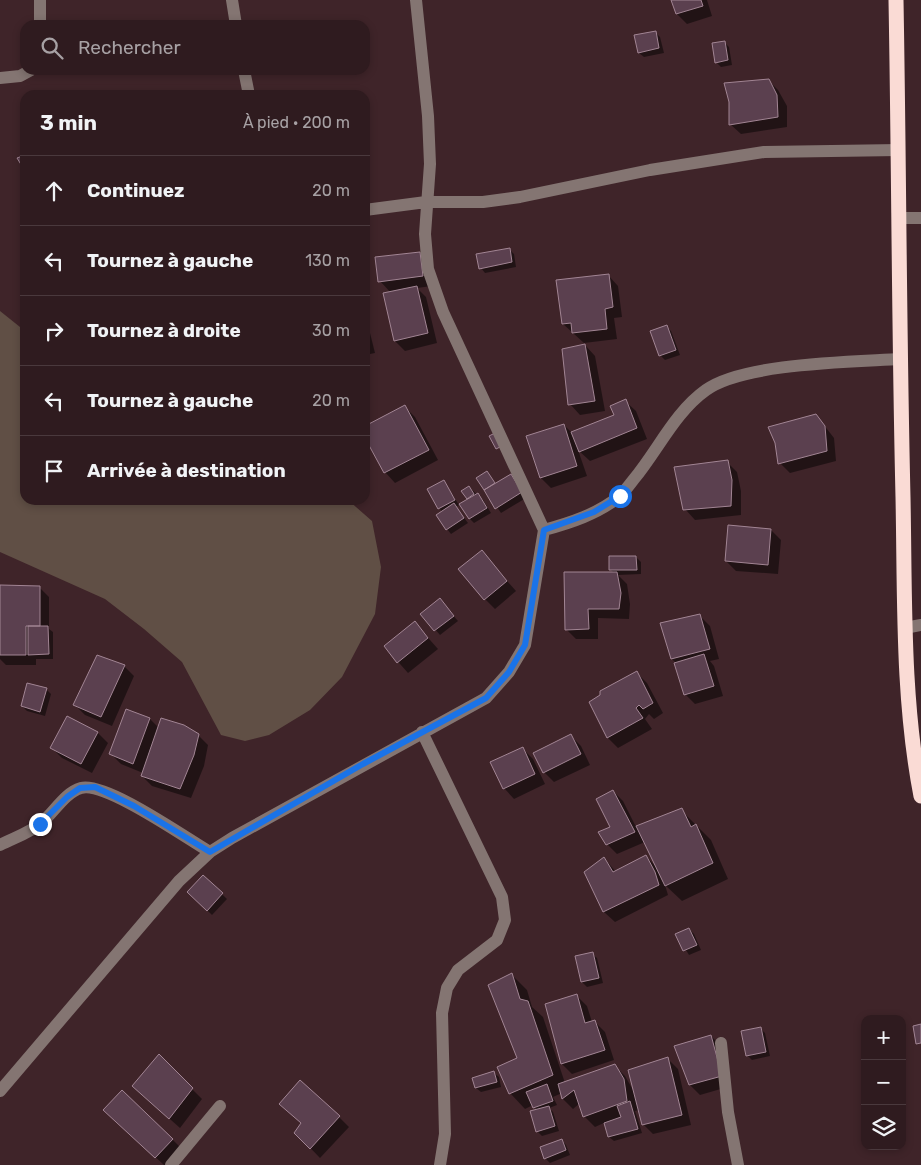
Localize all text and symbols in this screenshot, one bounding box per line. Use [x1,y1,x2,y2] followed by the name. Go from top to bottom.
[20,20,370,75] search box
[38,34,66,62] icon: search
[78,36,181,59] text: Rechercher
[40,110,97,135] text: 3 min
[243,113,350,132] text: À pied · 200 m
[40,177,68,205] icon: ahead
[87,179,185,202] text: Continuez
[312,181,350,200] text: 20 m
[40,247,68,275] icon: left
[87,249,253,272] text: Tournez à gauche
[305,251,350,270] text: 130 m
[40,317,68,345] icon: right
[87,319,241,342] text: Tournez à droite
[312,321,350,340] text: 30 m
[40,387,68,415] icon: left
[87,389,253,412] text: Tournez à gauche
[312,391,350,410] text: 20 m
[40,457,68,485] icon: arrive
[87,459,286,482] text: Arrivée à destination
[609,485,632,508] route start
[29,813,52,836] route end
[861,1015,906,1150] map controls
[861,1015,906,1060] button: +
[861,1060,906,1105] button: −
[861,1105,906,1150] button: layers

